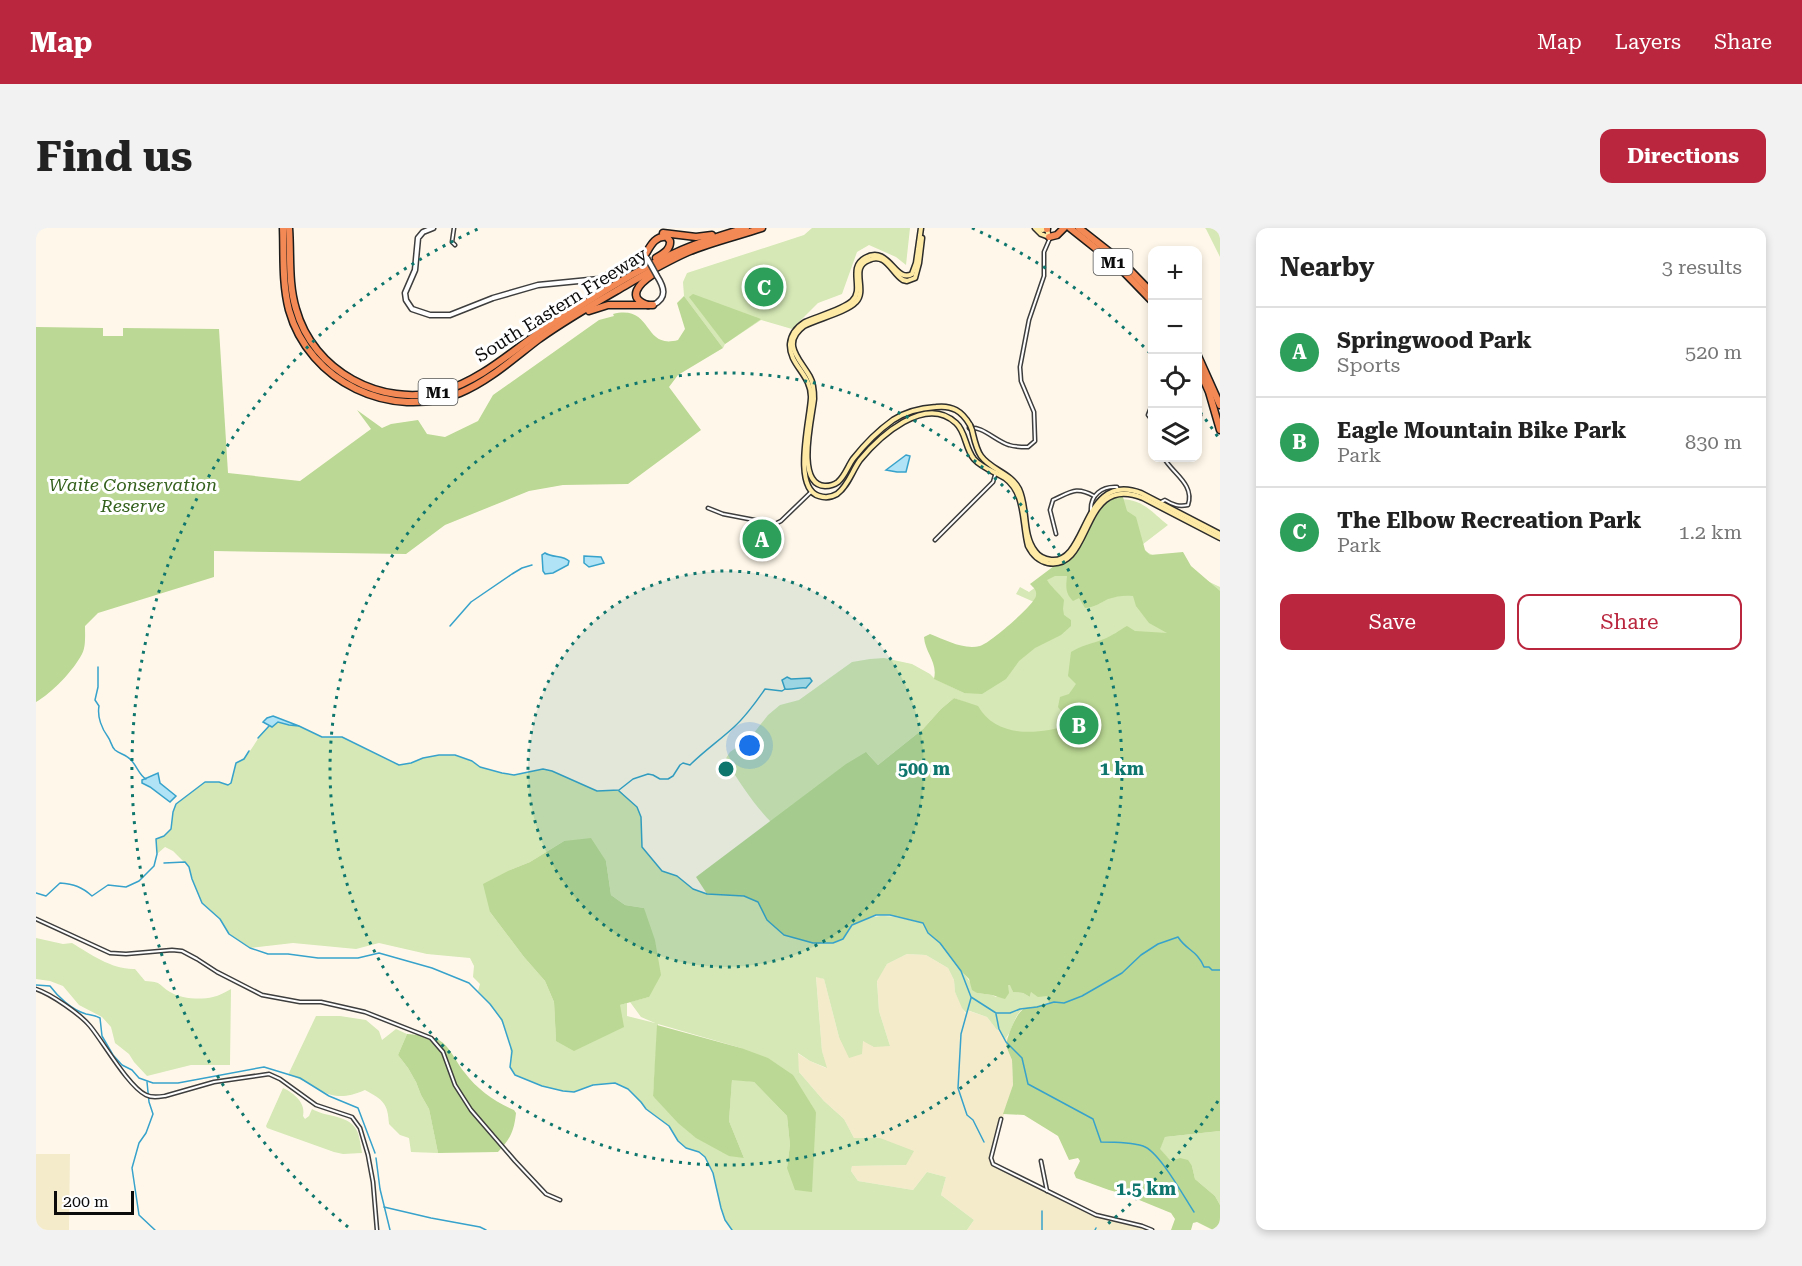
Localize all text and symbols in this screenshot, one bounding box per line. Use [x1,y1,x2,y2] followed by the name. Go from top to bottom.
[30,26,92,59] text: Map
[1537,30,1582,54] text: Map
[1615,30,1681,54] text: Layers
[1714,30,1772,54] text: Share
[1600,129,1766,183] button: Directions
[36,132,193,181] text: Find us
[471,243,651,366] street label: South Eastern Freeway
[1148,246,1202,462] map controls
[1148,246,1202,300] button: +
[1094,249,1132,275] road number: M1
[1280,252,1374,282] text: Nearby
[1662,255,1742,279] text: 3 results
[744,264,784,310] pin: C
[1148,300,1202,354] button: −
[1337,328,1532,353] text: Springwood Park
[1292,340,1307,364] text: A
[1685,340,1742,364] text: 520 m
[1337,353,1400,377] text: Sports
[1148,354,1202,408] button: locate
[418,379,458,405] road number: M1
[1148,408,1202,462] button: layers
[1337,418,1626,443] text: Eagle Mountain Bike Park
[1292,430,1307,454] text: B
[1685,430,1742,454] text: 830 m
[1337,443,1381,467] text: Park
[49,474,217,516] park label: Waite Conservation Reserve
[1337,508,1641,533] text: The Elbow Recreation Park
[742,516,782,562] pin: A
[1293,520,1307,544] text: C
[1678,520,1742,544] text: 1.2 km
[1337,533,1381,557] text: Park
[1280,594,1505,650] button: Save
[1517,594,1742,650] button: Share
[1060,702,1098,748] pin: B
[735,731,764,760] your location
[898,758,951,779] text: 500 m
[1100,758,1145,779] text: 1 km
[716,759,736,779] centre of rings
[1116,1178,1177,1199] text: 1.5 km
[54,1188,134,1216] scale bar
[63,1192,109,1211] text: 200 m

